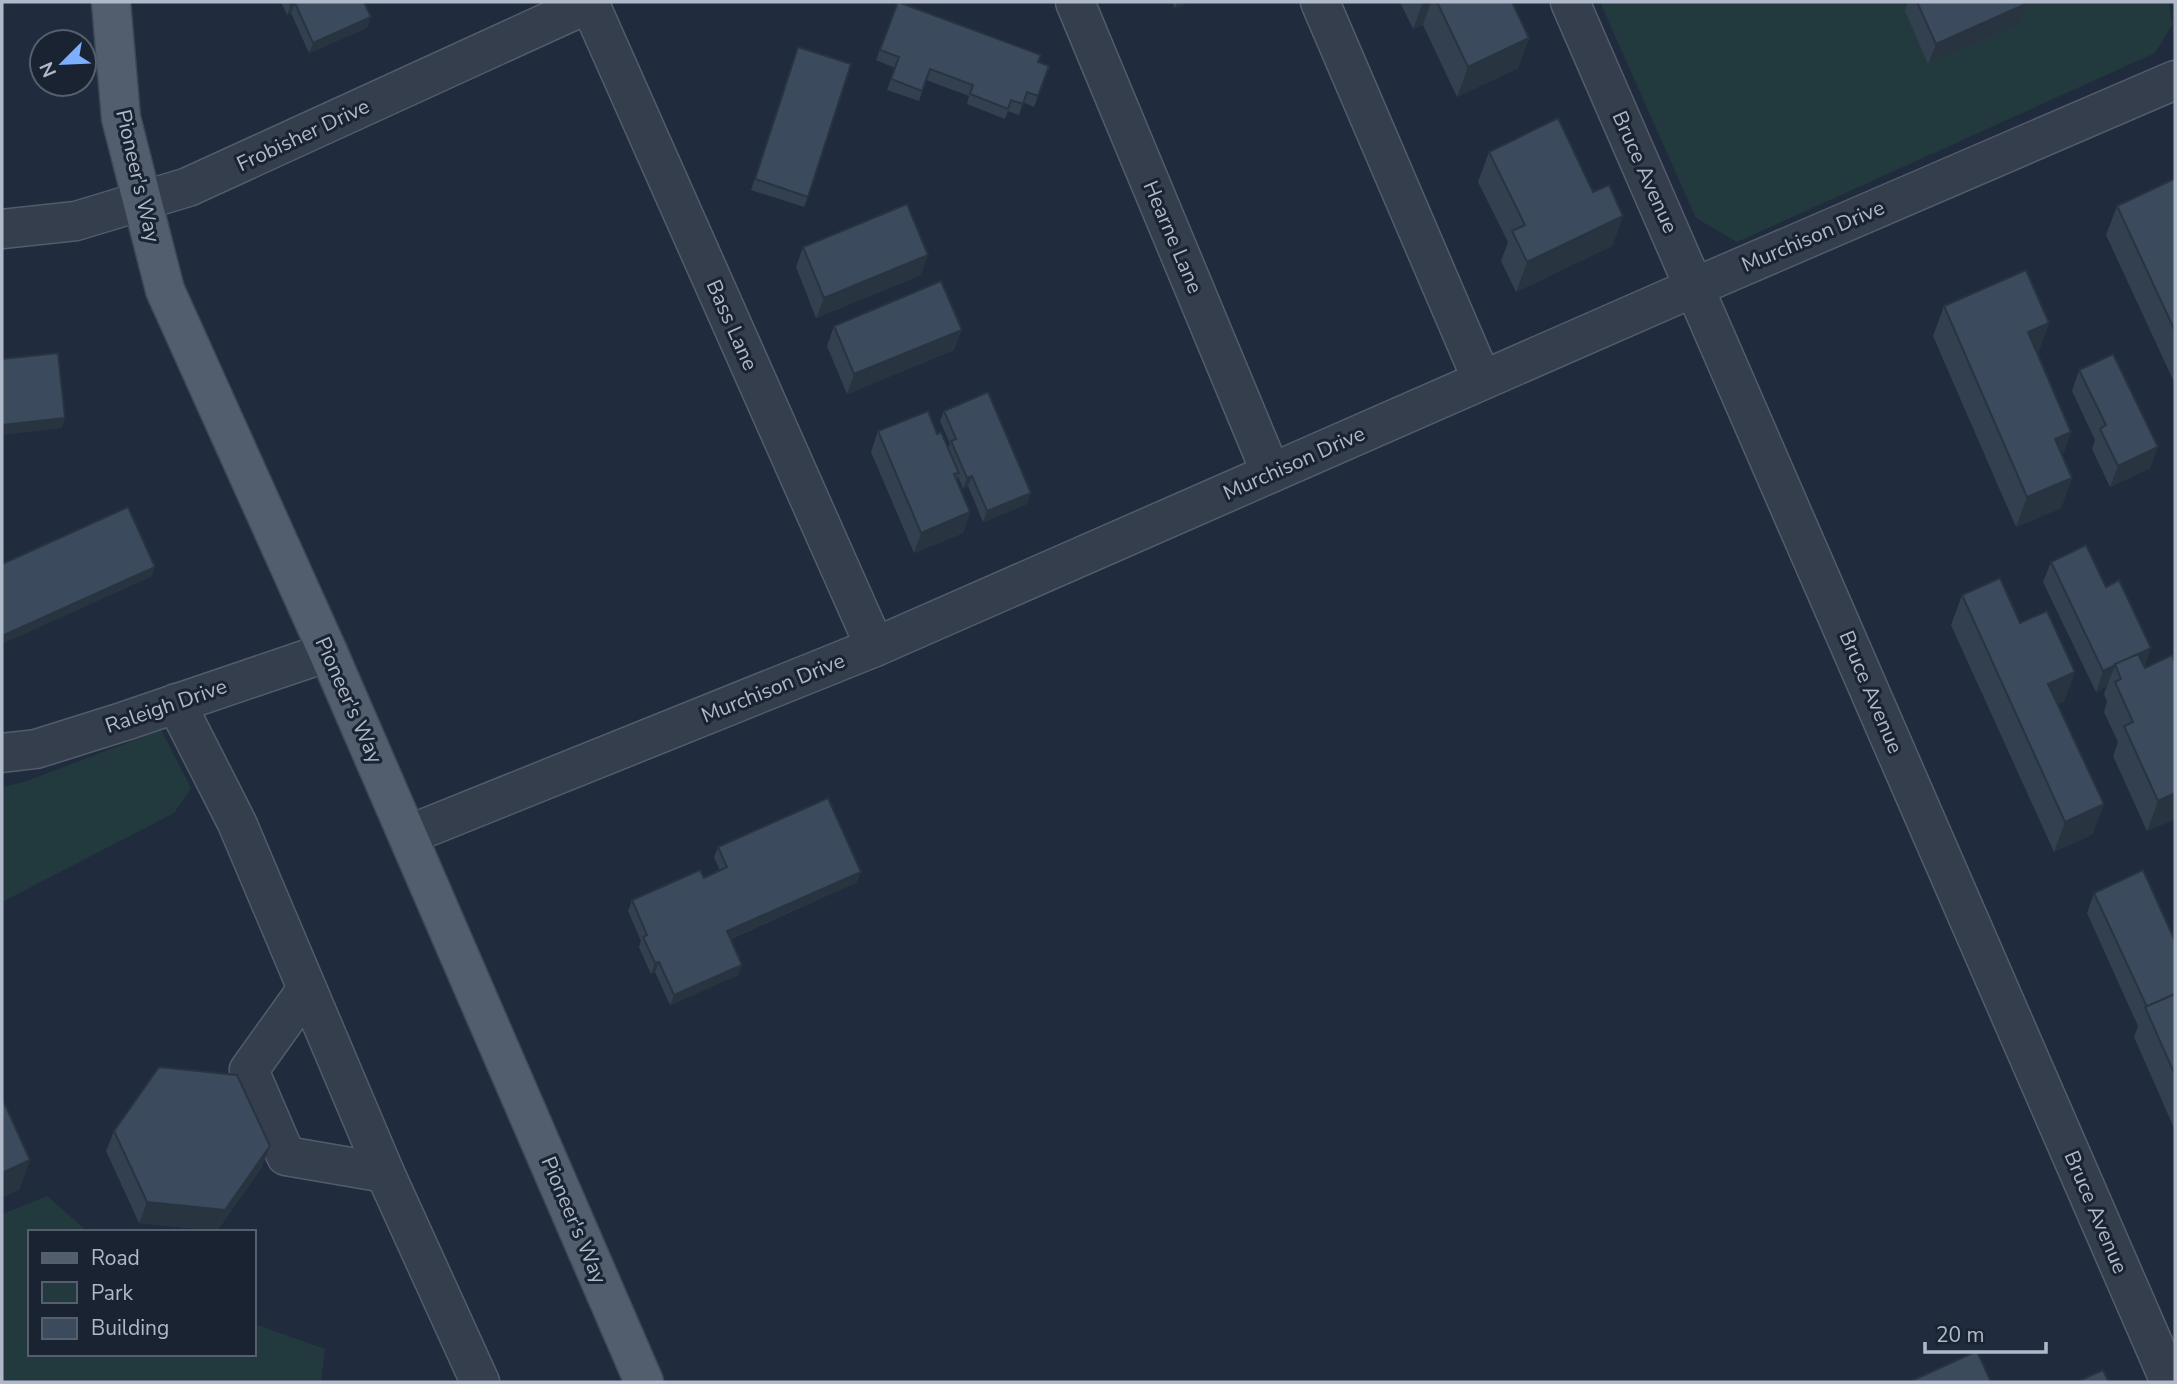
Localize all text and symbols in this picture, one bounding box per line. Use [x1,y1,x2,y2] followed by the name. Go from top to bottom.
[28,28,98,98] north arrow
[34,58,63,81] text: N
[232,92,374,178] street label: Frobisher Drive
[1606,106,1684,238] street label: Bruce Avenue
[109,107,167,245] street label: Pioneer's Way
[1137,176,1209,298] street label: Hearne Lane
[1737,193,1889,279] street label: Murchison Drive
[700,275,764,375] street label: Bass Lane
[1219,419,1369,507] street label: Murchison Drive
[1833,626,1909,758] street label: Bruce Avenue
[309,632,389,768] street label: Pioneer's Way
[697,646,849,730] street label: Murchison Drive
[102,672,230,740] street label: Raleigh Drive
[2058,1146,2134,1278] street label: Bruce Avenue
[535,1152,613,1288] street label: Pioneer's Way
[28,1230,256,1356] legend
[91,1244,140,1272] text: Road
[91,1279,133,1307] text: Park
[1925,1310,2046,1354] scale bar
[91,1314,169,1342] text: Building
[1936,1321,1985,1349] text: 20 m

